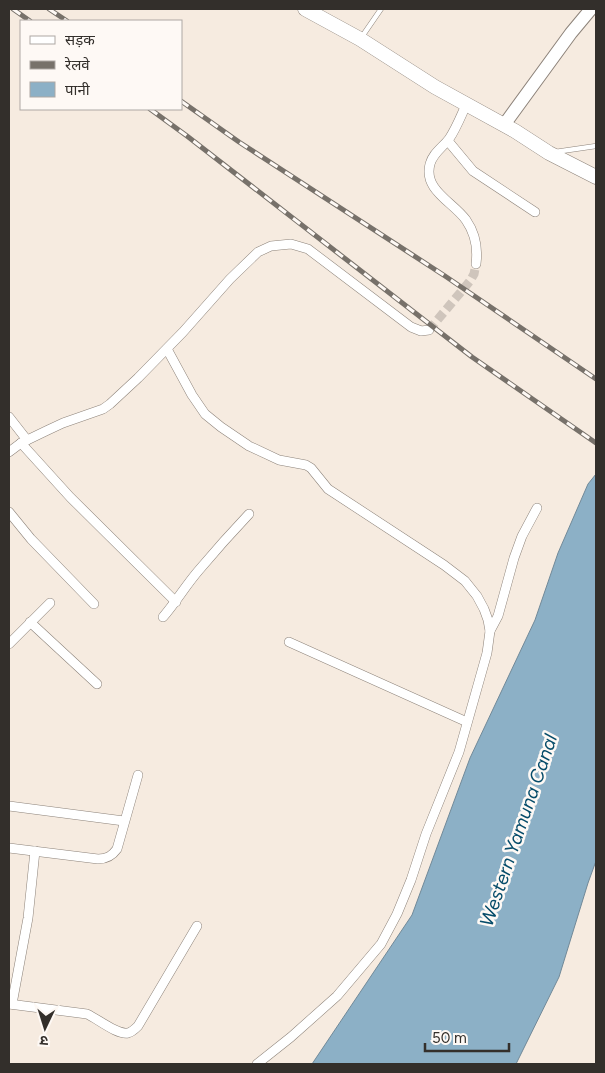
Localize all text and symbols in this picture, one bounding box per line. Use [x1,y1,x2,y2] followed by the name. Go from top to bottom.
[20,20,182,110] legend
[65,31,95,49] text: सड़क
[64,56,90,74] text: रेलवे
[65,81,91,99] text: पानी
[475,730,562,929] water label: Western Yamuna Canal
[20,1003,70,1053] north arrow
[425,1020,509,1052] scale bar
[432,1029,467,1047] text: 50 m
[39,1032,49,1049] text: उ

